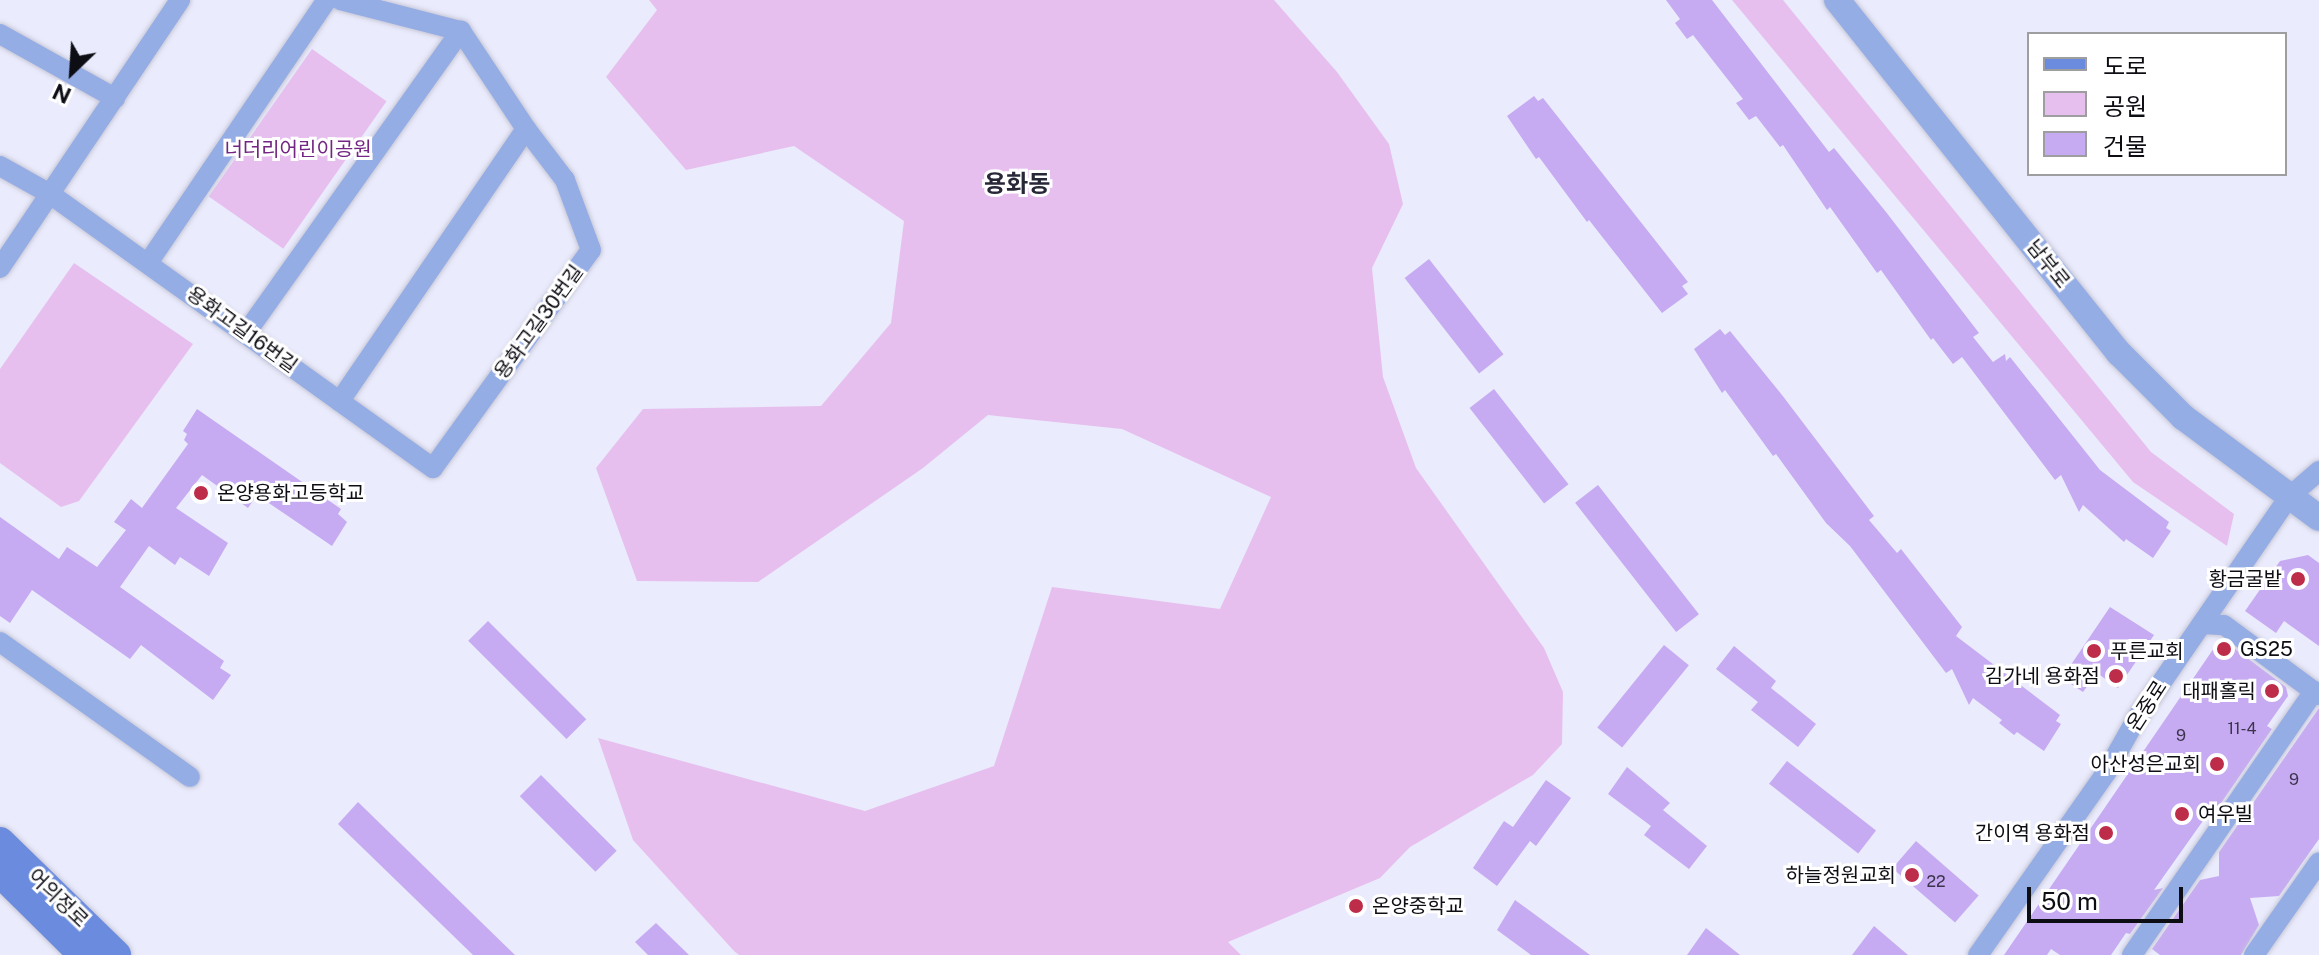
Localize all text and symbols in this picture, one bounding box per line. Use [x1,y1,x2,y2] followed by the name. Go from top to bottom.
[32,32,112,112] north arrow
[2027,32,2287,176] legend
[2103,52,2147,80] text: 도로
[49,78,75,109] text: N
[2103,92,2147,120] text: 공원
[2103,132,2147,160] text: 건물
[224,137,372,161] park label: 너더리어린이공원
[984,170,1050,198] district label: 용화동
[2021,235,2075,293] street label: 남부로
[490,260,588,384] street label: 용화고길30번길
[182,282,302,378] street label: 용화고길16번길
[217,481,364,505] place label: 온양용화고등학교
[192,484,210,502] marker: 온양용화고등학교
[2208,567,2282,591] place label: 황금굴밭
[2289,570,2307,588] marker: 황금굴밭
[2240,637,2293,661] place label: GS25
[2110,639,2184,663] place label: 푸른교회
[2215,640,2233,658] marker: GS25
[2085,642,2103,660] marker: 푸른교회
[1985,664,2100,688] place label: 김가네 용화점
[2107,667,2125,685] marker: 김가네 용화점
[2122,676,2172,736] street label: 온중로
[2182,679,2256,703] place label: 대패홀릭
[2263,682,2281,700] marker: 대패홀릭
[2227,719,2257,739] house number: 11-4
[2176,726,2186,746] house number: 9
[2091,752,2201,776] place label: 아산성은교회
[2208,755,2226,773] marker: 아산성은교회
[2289,770,2299,790] house number: 9
[2198,802,2253,826] place label: 여우빌
[2173,805,2191,823] marker: 여우빌
[1975,821,2090,845] place label: 간이역 용화점
[2097,824,2115,842] marker: 간이역 용화점
[1786,863,1896,887] place label: 하늘정원교회
[23,864,93,932] street label: 어의정로
[1903,866,1921,884] marker: 하늘정원교회
[2031,871,2187,921] scale bar
[1926,872,1946,892] house number: 22
[2041,887,2098,915] text: 50 m
[1372,894,1464,918] place label: 온양중학교
[1347,897,1365,915] marker: 온양중학교

